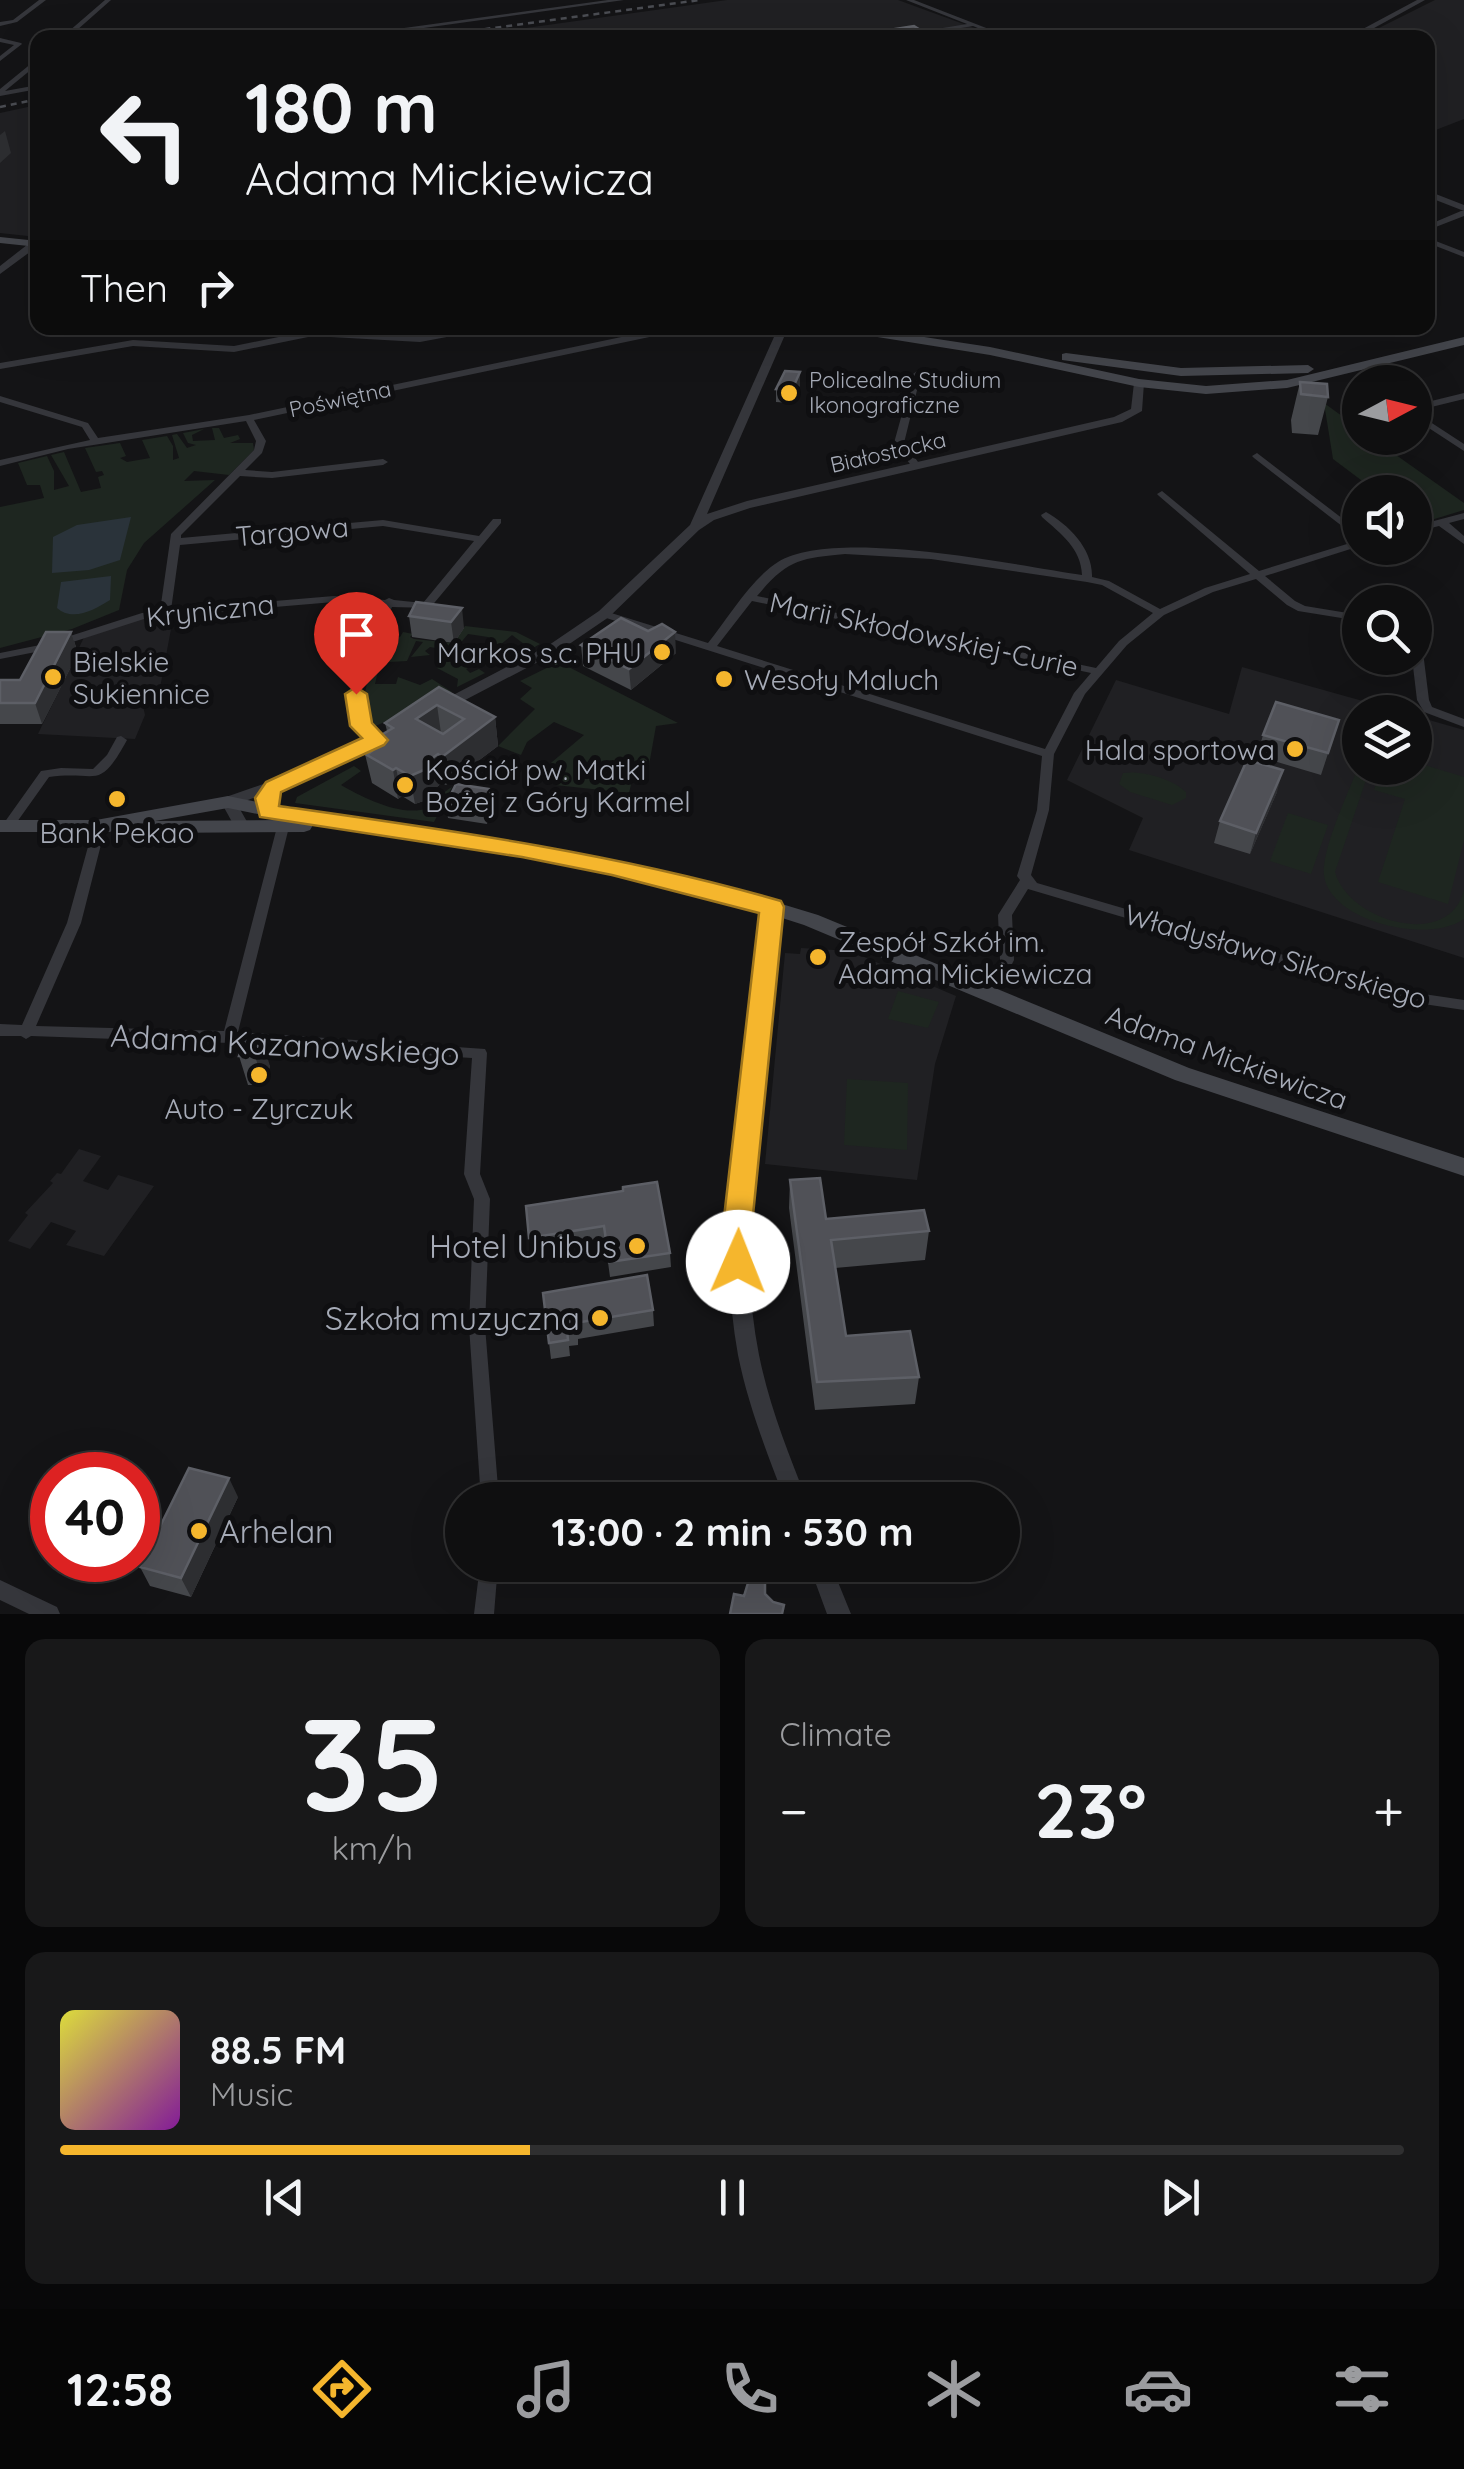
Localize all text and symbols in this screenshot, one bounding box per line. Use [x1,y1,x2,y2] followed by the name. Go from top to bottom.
[245,63,438,151] text: 180 m
[80,70,210,200] icon: left
[245,150,654,206] text: Adama Mickiewicza
[188,260,243,315] icon: right
[80,264,168,312] text: Then
[1342,365,1432,455] north arrow
[1342,365,1432,785] map controls
[809,366,1001,419] place label: Policealne Studium Ikonograficzne
[286,375,394,423] street label: Poświętna
[778,382,800,404] marker: Policealne Studium Ikonograficzne
[827,425,949,479] street label: Białostocka
[1342,475,1432,565] button: sound
[234,509,350,553] street label: Targowa
[766,584,1082,684] street label: Marii Skłodowskiej-Curie
[1342,585,1432,675] button: search
[144,586,276,634] street label: Kryniczna
[314,592,399,695] pin
[329,607,384,662] icon: arrive
[437,635,642,670] place label: Markos s.c. PHU
[651,641,673,663] marker: Markos s.c. PHU
[73,644,210,711] place label: Bielskie Sukiennice
[744,662,939,697] place label: Wesoły Maluch
[42,666,64,688] marker: Bielskie Sukiennice
[713,668,735,690] marker: Wesoły Maluch
[1342,695,1432,785] button: layers
[1085,732,1275,767] place label: Hala sportowa
[1284,738,1306,760] marker: Hala sportowa
[425,752,691,819] place label: Kościół pw. Matki Bożej z Góry Karmel
[394,774,416,796] marker: Kościół pw. Matki Bożej z Góry Karmel
[106,788,128,810] marker: Bank Pekao
[40,815,194,850] place label: Bank Pekao
[1121,896,1431,1016] street label: Władysława Sikorskiego
[838,924,1093,991] place label: Zespół Szkół im. Adama Mickiewicza
[807,946,829,968] marker: Zespół Szkół im. Adama Mickiewicza
[1101,997,1353,1117] street label: Adama Mickiewicza
[109,1015,461,1073] street label: Adama Kazanowskiego
[248,1064,270,1086] marker: Auto - Zyrczuk
[164,1091,354,1126] place label: Auto - Zyrczuk
[686,1210,790,1314] position arrow
[429,1226,617,1266] place label: Hotel Unibus
[626,1235,648,1257] marker: Hotel Unibus
[325,1298,580,1338] place label: Szkoła muzyczna
[589,1307,611,1329] marker: Szkoła muzyczna
[30,1452,160,1582] speed limit sign: 40
[552,1508,913,1556] text: 13:00 · 2 min · 530 m
[219,1511,334,1551] place label: Arhelan
[188,1520,210,1542] marker: Arhelan
[300,1681,445,1844] text: 35
[780,1714,892,1754] text: Climate
[1034,1763,1147,1857] text: 23°
[780,1776,808,1845] text: −
[1373,1776,1404,1845] text: +
[332,1828,413,1868] text: km/h
[210,2026,346,2074] text: 88.5 FM
[210,2074,293,2114] text: Music
[257,2170,312,2225] icon: previous
[705,2170,760,2225] icon: pause
[1153,2170,1208,2225] icon: next
[307,2354,377,2424] icon: directions
[511,2354,581,2424] icon: music
[715,2354,785,2424] icon: phone
[919,2354,989,2424] icon: climate
[1123,2354,1193,2424] icon: car
[1327,2354,1397,2424] icon: filters
[67,2361,173,2417] text: 12:58

